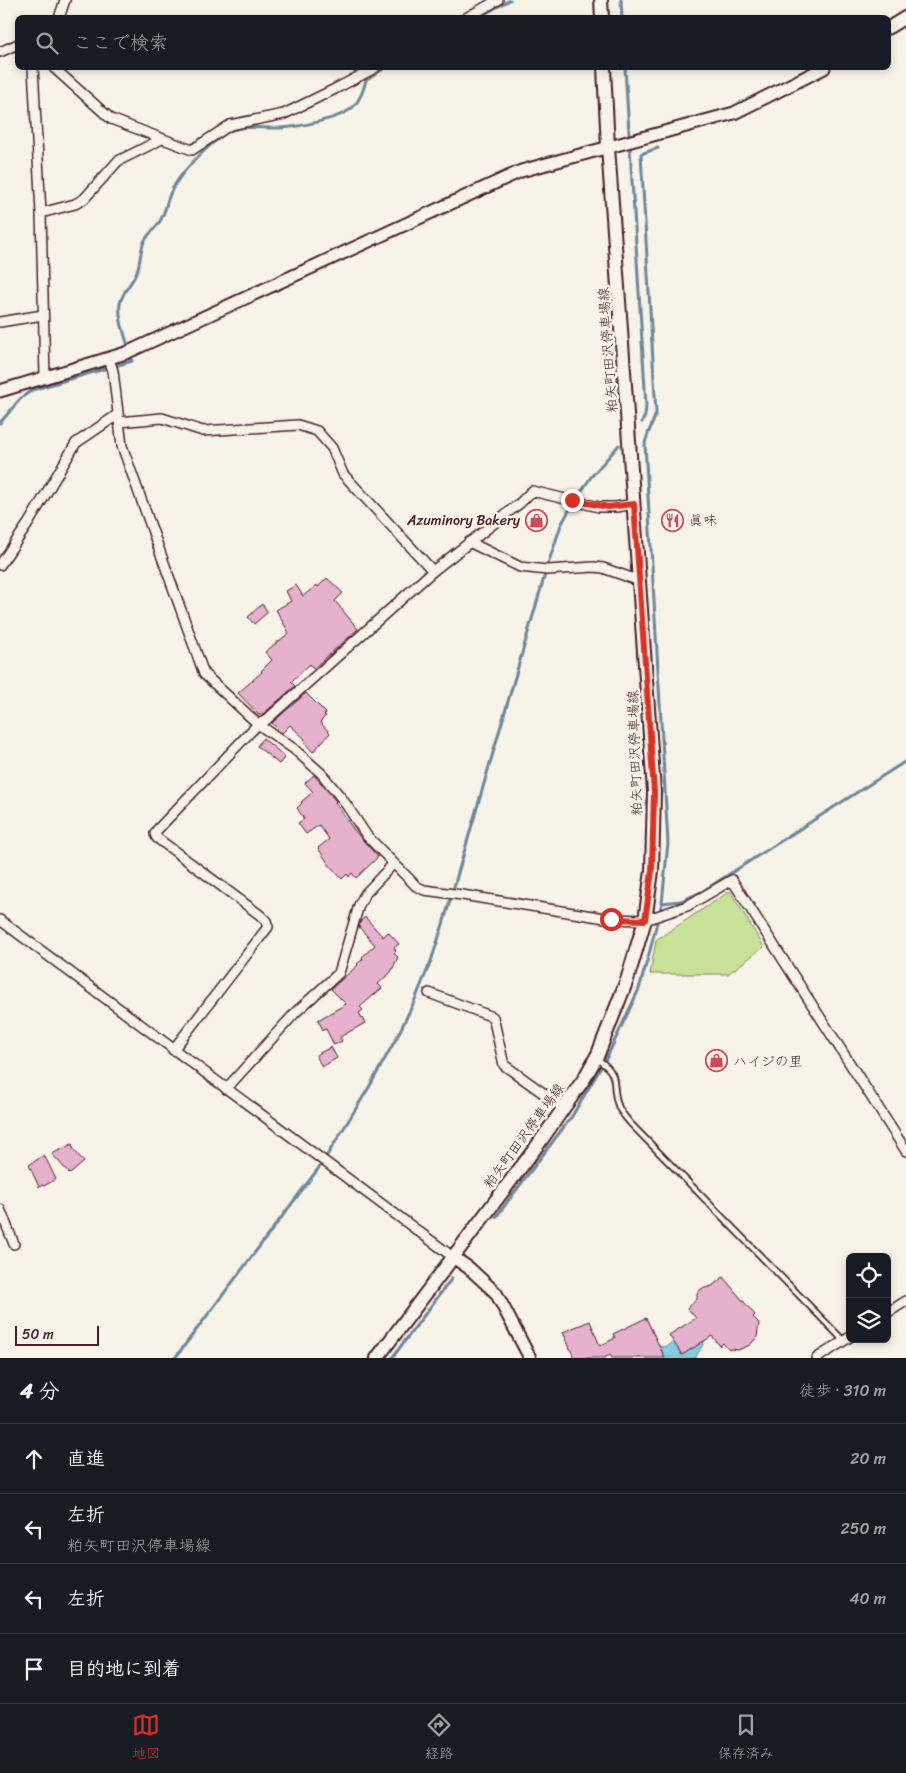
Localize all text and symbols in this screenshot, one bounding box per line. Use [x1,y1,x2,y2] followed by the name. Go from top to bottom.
[15,15,891,70] search box
[73,26,168,59] text: ここで検索
[33,29,61,57] icon: search
[591,286,625,414] street label: 粕矢町田沢停車場線
[561,489,584,512] route end
[406,508,521,533] place label: Azuminory Bakery
[524,508,548,532] shop icon: Azuminory Bakery
[661,508,685,532] restaurant icon: 眞味
[689,508,717,533] place label: 眞味
[620,690,650,816] street label: 粕矢町田沢停車場線
[600,908,623,931] route start
[705,1049,729,1073] shop icon: ハイジの里
[733,1049,803,1074] place label: ハイジの里
[477,1078,571,1194] street label: 粕矢町田沢停車場線
[846,1253,891,1343] map controls
[846,1253,891,1298] button: locate
[846,1298,891,1343] button: layers
[22,1322,54,1347] text: 50 m
[15,1323,99,1346] scale bar
[20,1372,60,1410] text: 4 分
[799,1376,886,1405] text: 徒歩 · 310 m
[67,1442,105,1475] text: 直進
[850,1444,886,1473] text: 20 m
[20,1445,48,1473] icon: ahead
[67,1498,105,1531] text: 左折
[840,1514,886,1543] text: 250 m
[20,1515,48,1543] icon: left
[67,1531,211,1560] text: 粕矢町田沢停車場線
[67,1582,105,1615] text: 左折
[849,1584,886,1613] text: 40 m
[20,1585,48,1613] icon: left
[67,1652,181,1685] text: 目的地に到着
[20,1655,48,1683] icon: arrive
[132,1711,160,1766] tab: 地図
[425,1711,453,1766] tab: 経路
[718,1711,774,1766] tab: 保存済み

